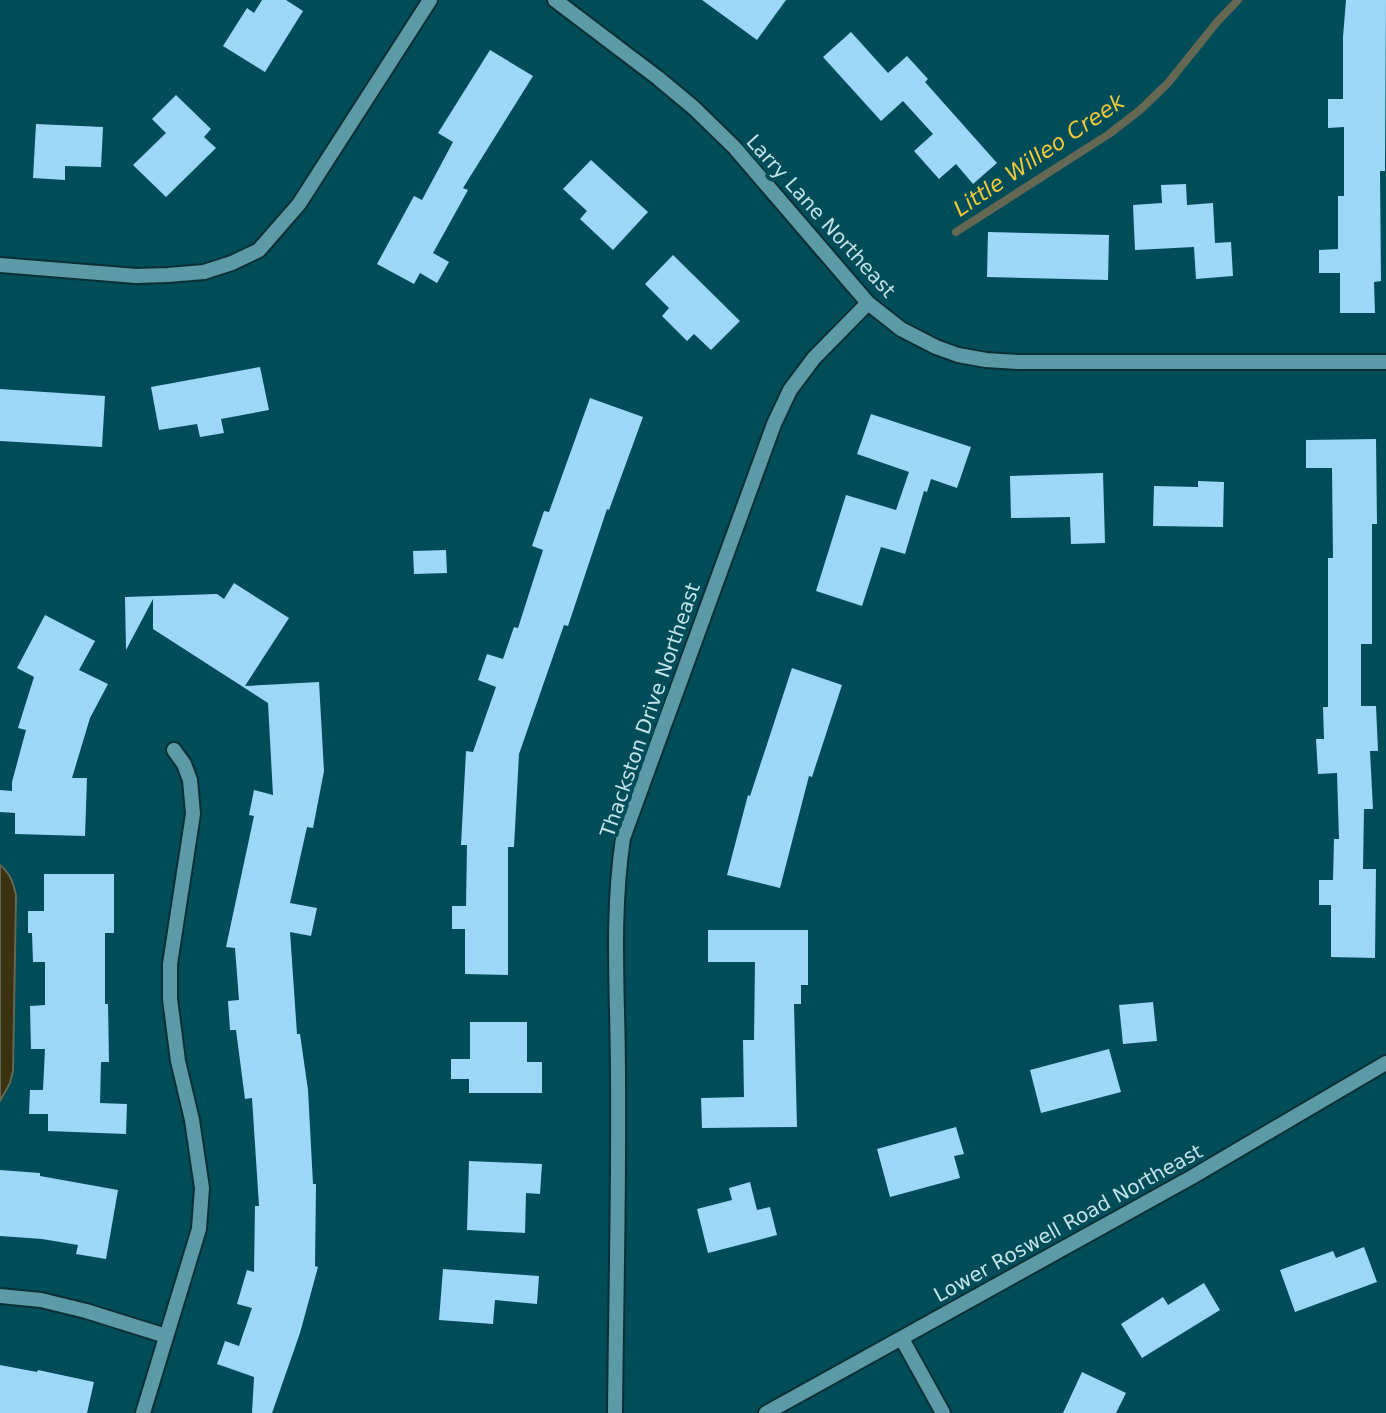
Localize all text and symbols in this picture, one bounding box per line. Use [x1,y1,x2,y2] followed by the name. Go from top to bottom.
[949,88,1130,221] water label: Little Willeo Creek
[741,129,901,303] street label: Larry Lane Northeast
[595,579,705,841] street label: Thackston Drive Northeast
[930,1139,1207,1307] street label: Lower Roswell Road Northeast

